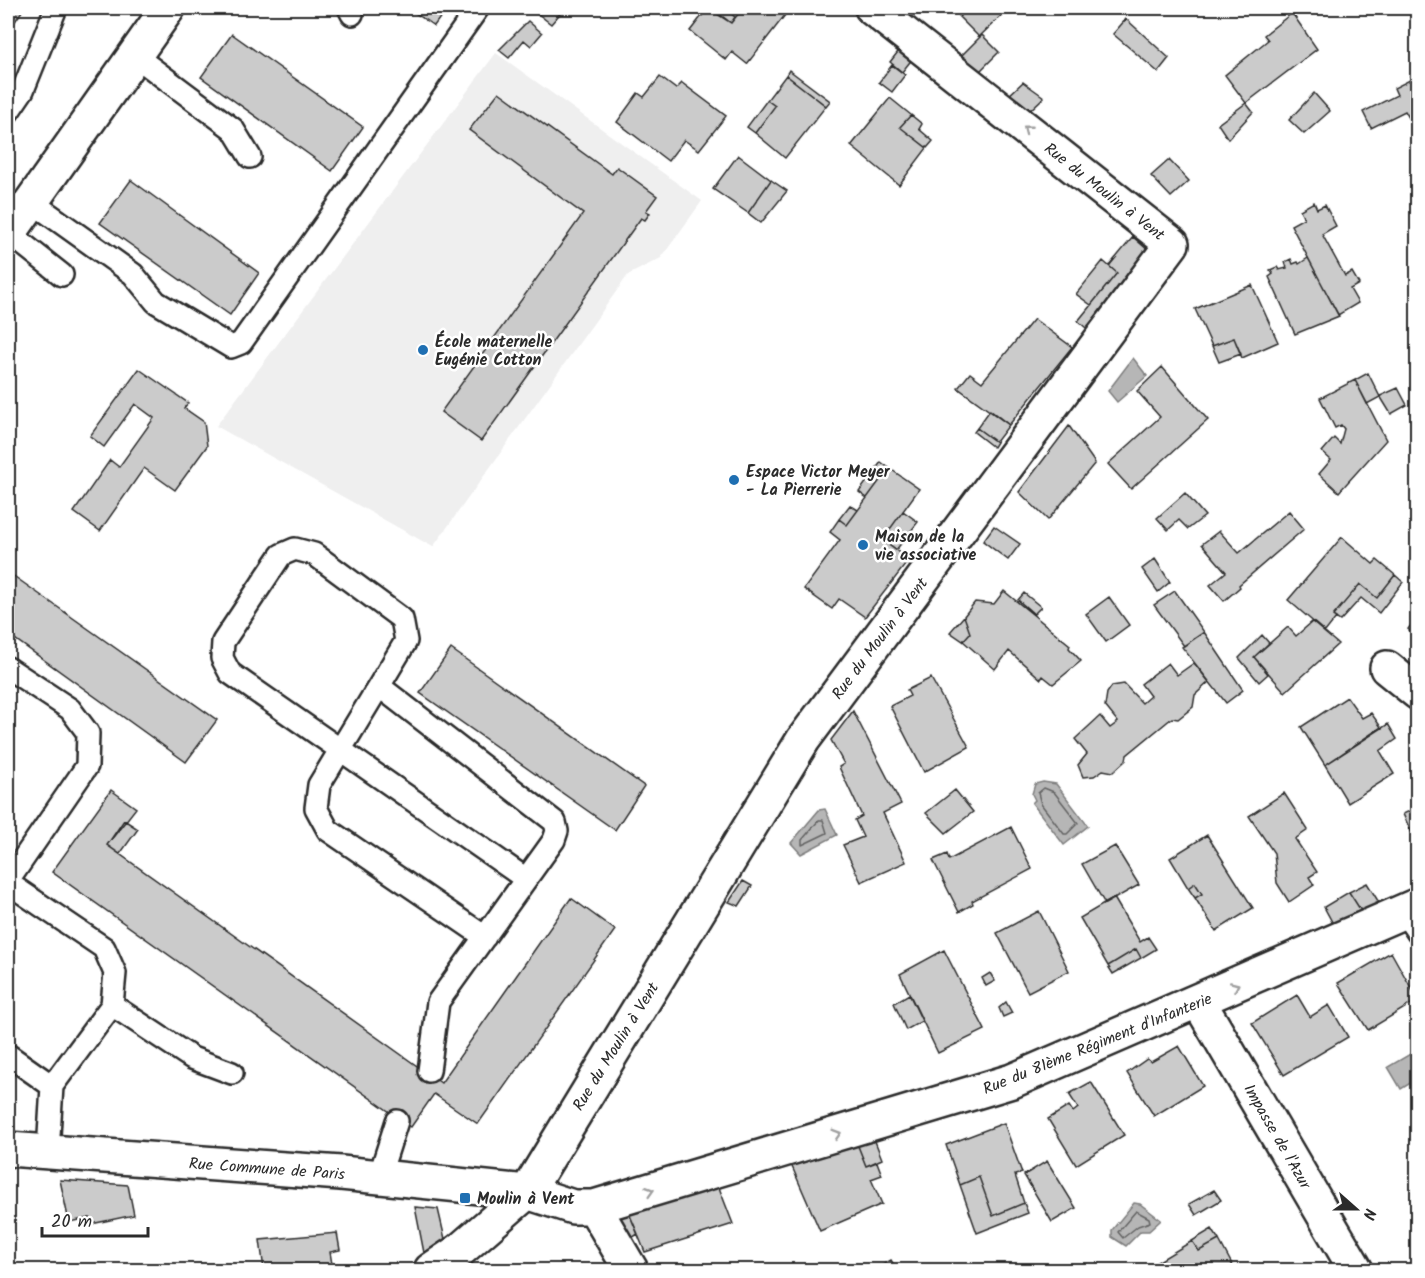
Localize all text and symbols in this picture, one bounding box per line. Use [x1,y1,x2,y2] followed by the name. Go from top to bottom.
[1023,126,1034,137] one-way arrow
[1038,137,1170,248] street label: Rue du Moulin à Vent
[435,330,552,373] place label: École maternelle Eugénie Cotton
[416,343,430,357] marker: École maternelle Eugénie Cotton
[746,460,891,503] place label: Espace Victor Meyer - La Pierrerie
[727,473,741,487] marker: Espace Victor Meyer - La Pierrerie
[875,525,977,568] place label: Maison de la vie associative
[856,538,870,552] marker: Maison de la vie associative
[826,572,935,705] street label: Rue du Moulin à Vent
[567,977,666,1116] street label: Rue du Moulin à Vent
[1229,981,1240,993] one-way arrow
[979,987,1216,1102] street label: Rue du 81ème Régiment d'Infanterie
[1236,1080,1318,1195] street label: Impasse de l'Azur
[831,1129,841,1141] one-way arrow
[188,1152,346,1187] street label: Rue Commune de Paris
[1326,1179,1386,1239] north arrow
[644,1185,655,1198] one-way arrow
[477,1187,575,1212] place label: Moulin à Vent
[458,1191,472,1205] marker: Moulin à Vent
[42,1200,148,1238] scale bar
[1355,1205,1382,1223] text: N
[51,1208,92,1237] text: 20 m

